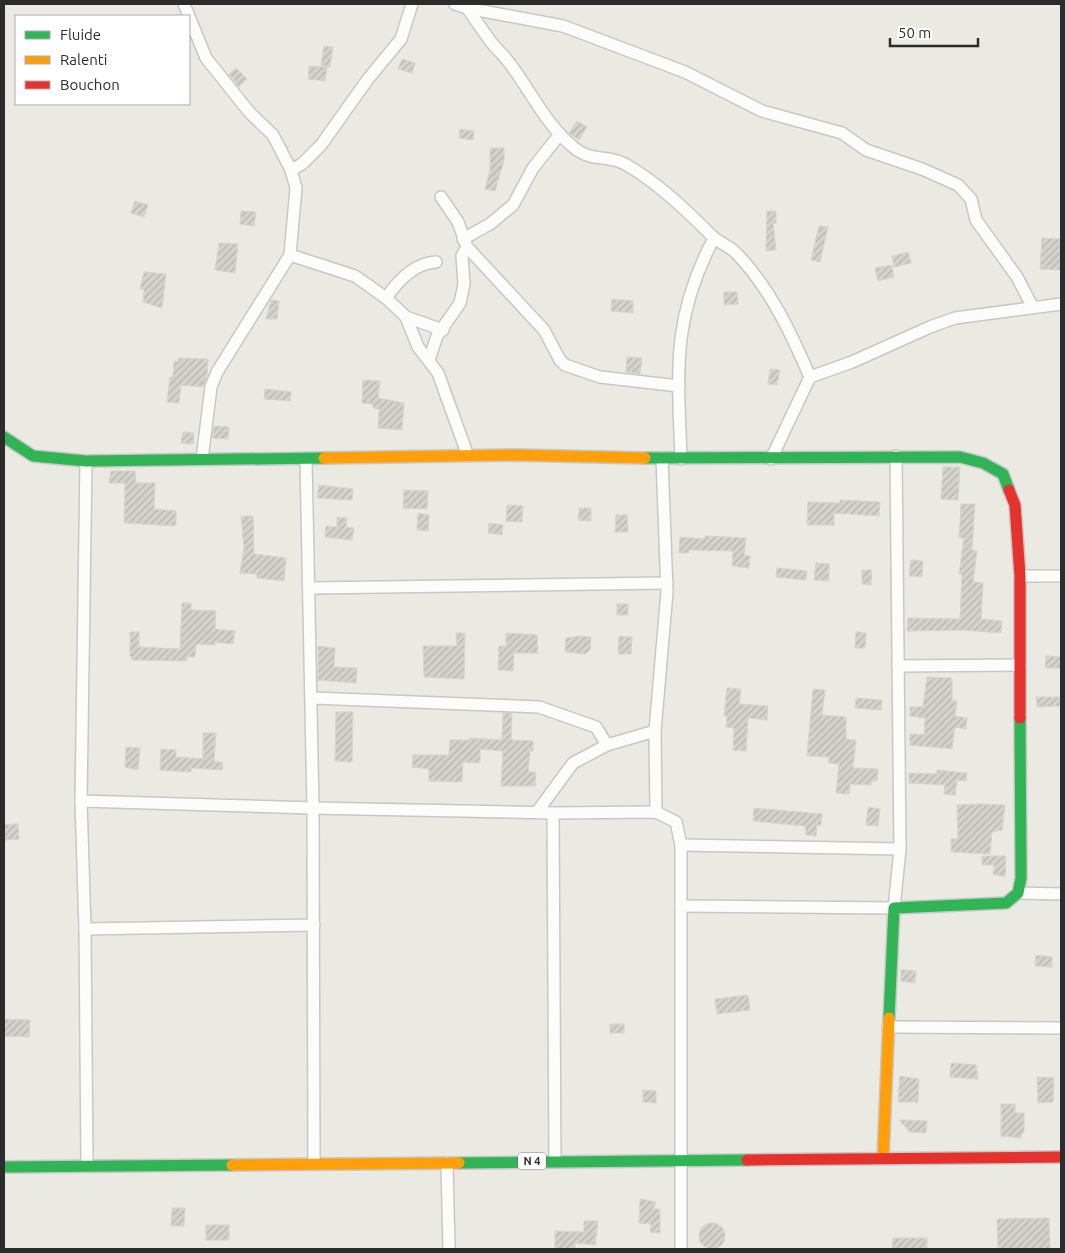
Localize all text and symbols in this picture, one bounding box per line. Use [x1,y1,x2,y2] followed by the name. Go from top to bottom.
[15,15,190,105] legend
[890,15,978,47] scale bar
[898,24,931,41] text: 50 m
[60,26,101,43] text: Fluide
[60,51,107,68] text: Ralenti
[60,76,120,93] text: Bouchon
[518,1152,546,1170] road number: N 4

